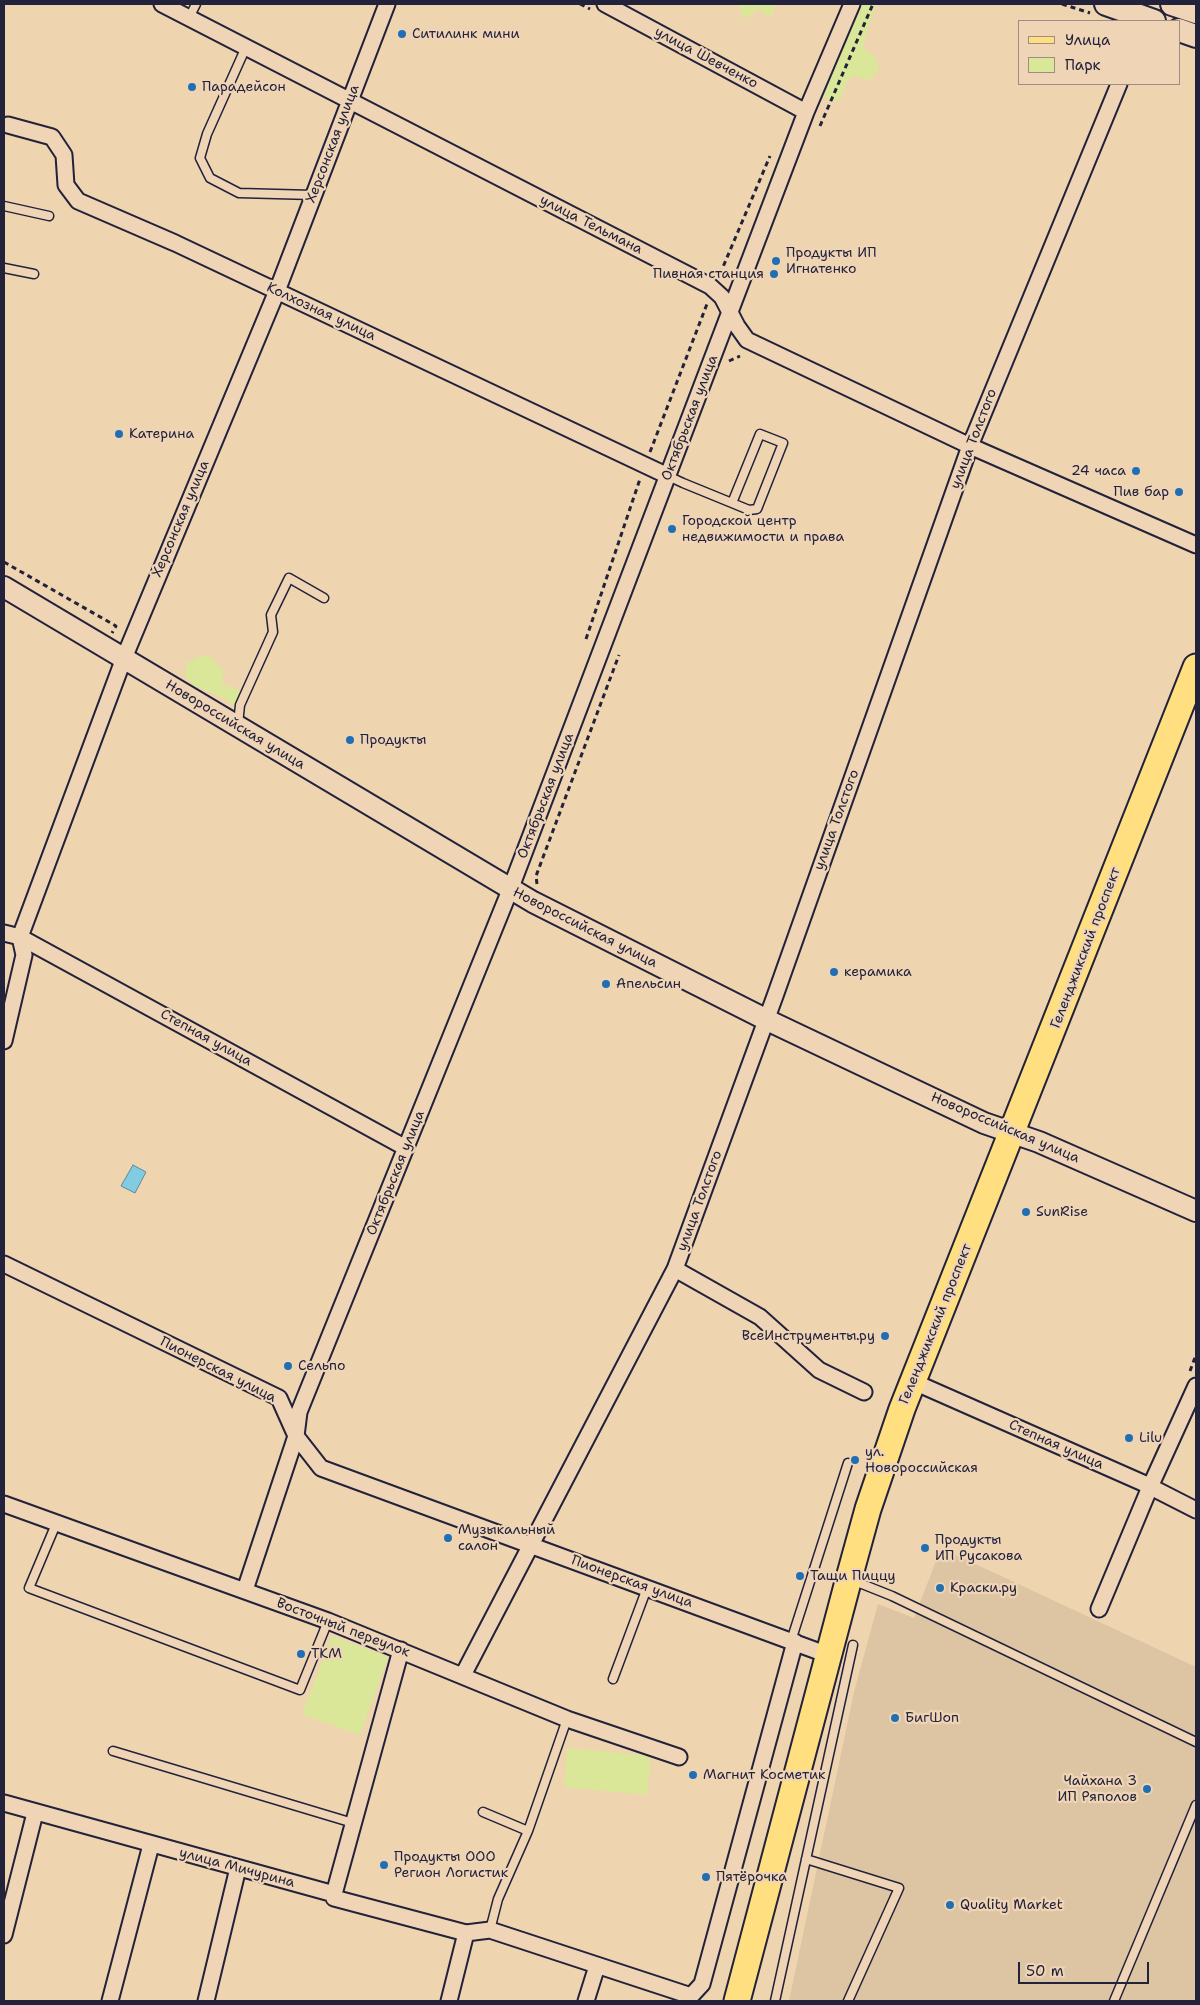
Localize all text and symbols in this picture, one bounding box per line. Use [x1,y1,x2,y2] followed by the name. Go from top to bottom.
[1018,20,1180,85] legend
[651,24,761,92] street label: улица Шевченко
[412,26,520,42] place label: Ситилинк мини
[396,28,408,40] marker: Ситилинк мини
[1065,30,1110,50] text: Улица
[1065,55,1101,75] text: Парк
[202,79,286,95] place label: Парадейсон
[186,81,198,93] marker: Парадейсон
[303,83,363,205] street label: Херсонская улица
[537,192,645,258] street label: улица Тельмана
[786,245,877,278] place label: Продукты ИП Игнатенко
[770,255,782,267] marker: Продукты ИП Игнатенко
[653,266,764,282] place label: Пивная станция
[768,268,780,280] marker: Пивная станция
[264,279,378,345] street label: Колхозная улица
[658,353,722,483] street label: Октябрьская улица
[947,387,1001,491] street label: улица Толстого
[129,426,194,442] place label: Катерина
[113,428,125,440] marker: Катерина
[149,458,213,580] street label: Херсонская улица
[1071,463,1126,479] place label: 24 часа
[1130,465,1142,477] marker: 24 часа
[1113,484,1169,500] place label: Пив бар
[1173,486,1185,498] marker: Пив бар
[682,513,844,546] place label: Городской центр недвижимости и права
[666,523,678,535] marker: Городской центр недвижимости и права
[162,677,308,773] street label: Новороссийская улица
[514,731,578,861] street label: Октябрьская улица
[360,732,427,748] place label: Продукты
[344,734,356,746] marker: Продукты
[811,767,863,873] street label: улица Толстого
[1047,865,1125,1031] street label: Геленджикский проспект
[510,884,660,972] street label: Новороссийская улица
[844,964,912,980] place label: керамика
[828,966,840,978] marker: керамика
[616,976,681,992] place label: Апельсин
[600,978,612,990] marker: Апельсин
[157,1006,255,1070] street label: Степная улица
[928,1089,1082,1167] street label: Новороссийская улица
[363,1108,429,1238] street label: Октябрьская улица
[674,1148,726,1254] street label: улица Толстого
[1036,1204,1088,1220] place label: SunRise
[1020,1206,1032,1218] marker: SunRise
[896,1241,976,1407] street label: Геленджикский проспект
[742,1328,875,1344] place label: ВсеИнструменты.ру
[879,1330,891,1342] marker: ВсеИнструменты.ру
[157,1333,279,1407] street label: Пионерская улица
[298,1358,345,1374] place label: Сельпо
[282,1360,294,1372] marker: Сельпо
[1006,1417,1106,1473] street label: Степная улица
[1139,1430,1162,1446] place label: Lilu
[1123,1432,1135,1444] marker: Lilu
[865,1444,978,1476] place label: ул. Новороссийская
[849,1454,861,1466] marker: ул. Новороссийская
[458,1522,555,1554] place label: Музыкальный салон
[442,1532,454,1544] marker: Музыкальный салон
[935,1532,1022,1564] place label: Продукты ИП Русакова
[919,1542,931,1554] marker: Продукты ИП Русакова
[569,1552,695,1612] street label: Пионерская улица
[810,1568,896,1584] place label: Тащи Пиццу
[794,1570,806,1582] marker: Тащи Пиццу
[950,1580,1017,1596] place label: Краски.ру
[934,1582,946,1594] marker: Краски.ру
[274,1595,412,1661] street label: Восточный переулок
[311,1646,342,1662] place label: ТКМ
[295,1648,307,1660] marker: ТКМ
[905,1710,959,1726] place label: БигШоп
[889,1712,901,1724] marker: БигШоп
[703,1767,826,1783] place label: Магнит Косметик
[687,1769,699,1781] marker: Магнит Косметик
[1057,1773,1137,1805] place label: Чайхана 3 ИП Ряполов
[1141,1783,1153,1795] marker: Чайхана 3 ИП Ряполов
[177,1844,297,1892] street label: улица Мичурина
[394,1849,508,1881] place label: Продукты ООО Регион Логистик
[378,1859,390,1871] marker: Продукты ООО Регион Логистик
[716,1869,787,1885] place label: Пятёрочка
[700,1871,712,1883] marker: Пятёрочка
[960,1897,1063,1913] place label: Quality Market
[944,1899,956,1911] marker: Quality Market
[1020,1952,1151,1984] scale bar
[1026,1961,1064,1981] text: 50 m

